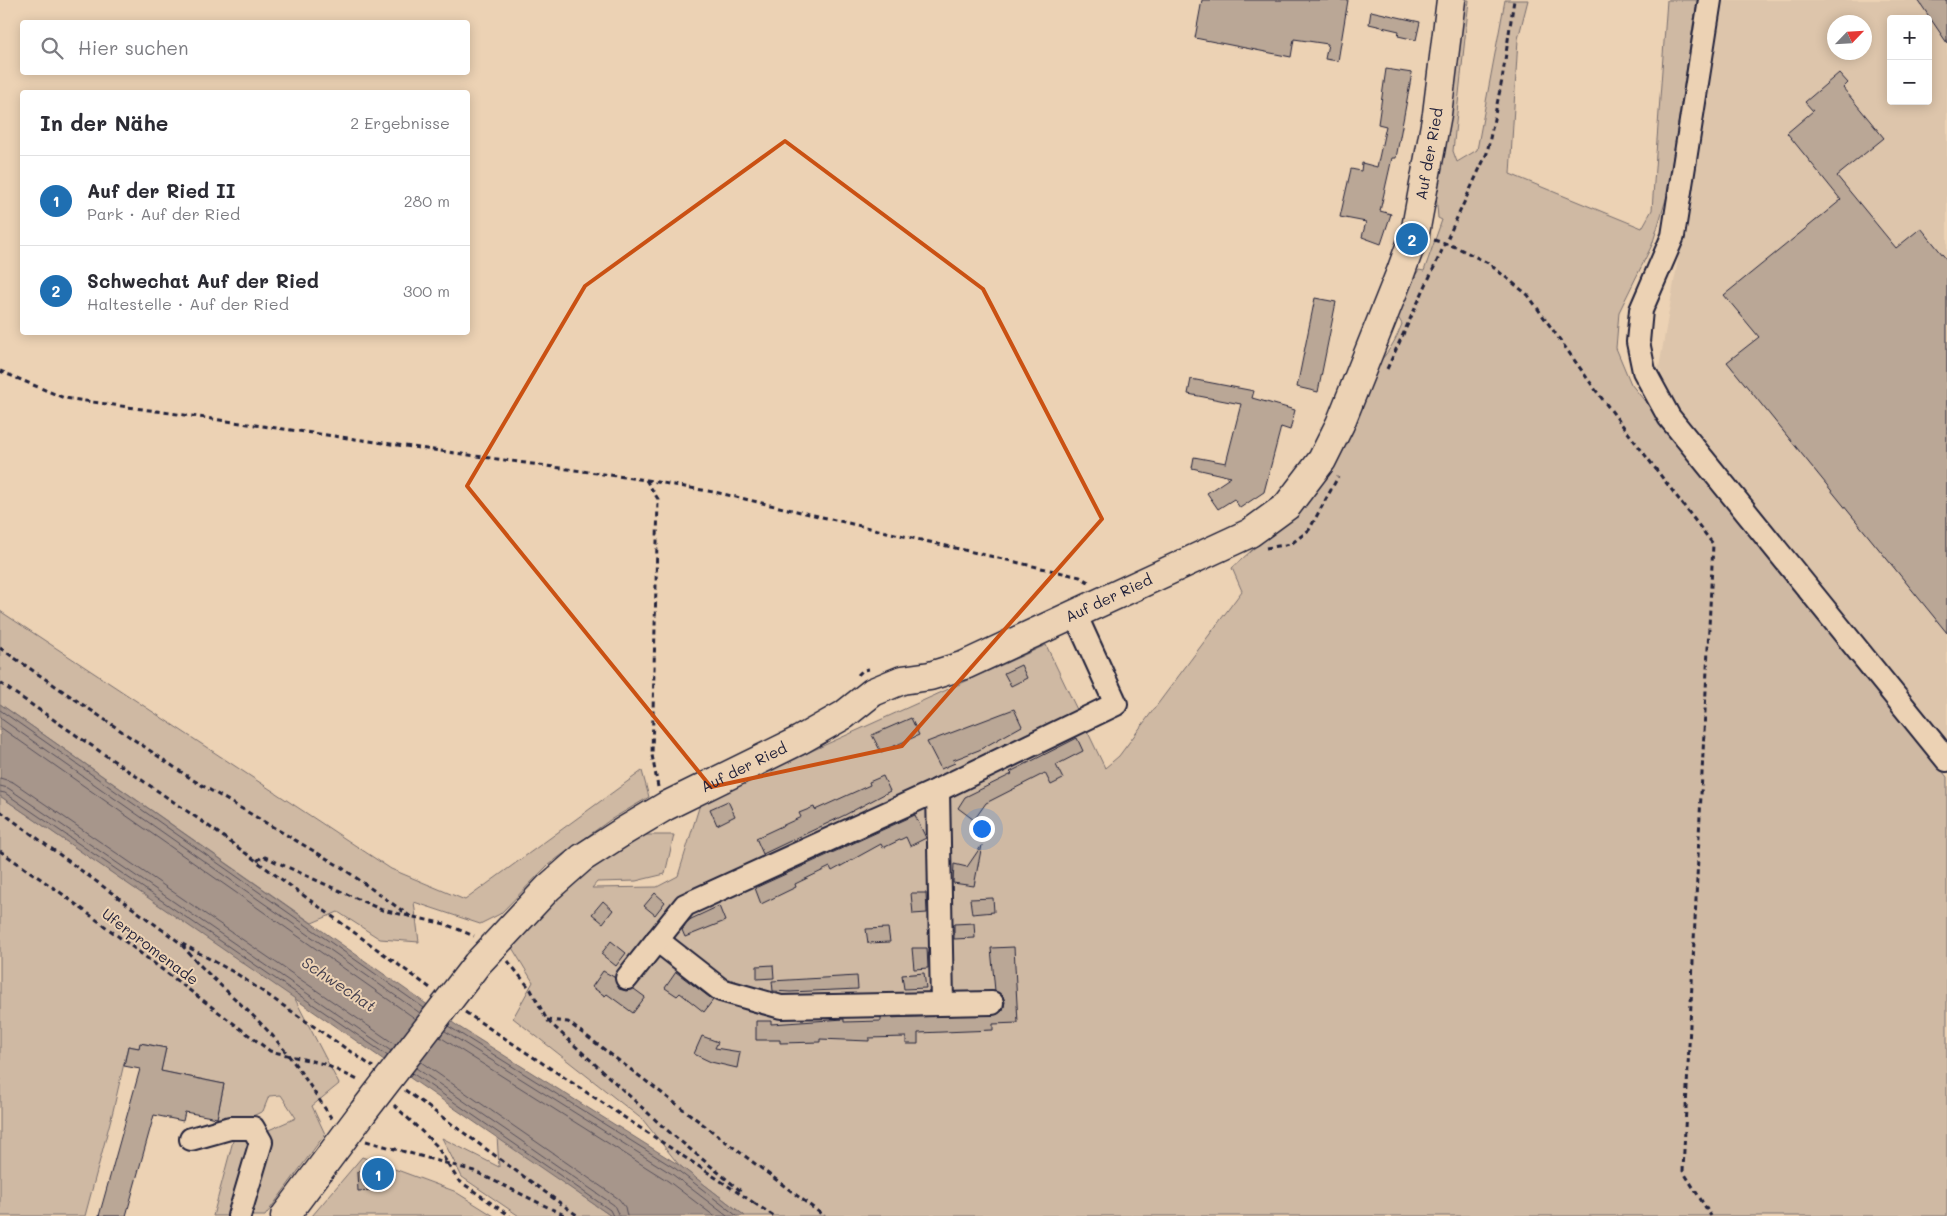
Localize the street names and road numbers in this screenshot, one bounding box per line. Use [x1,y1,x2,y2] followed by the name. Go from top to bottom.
[1410,107,1447,202] street label: Auf der Ried
[1062,569,1155,626] street label: Auf der Ried
[697,737,790,796] street label: Auf der Ried
[98,903,203,989] street label: Uferpromenade

